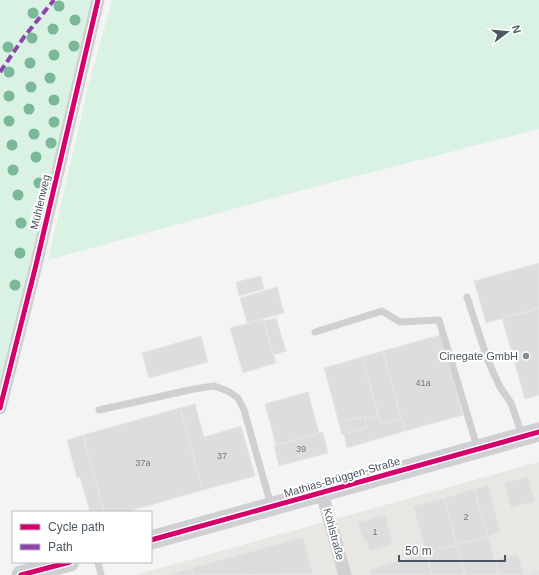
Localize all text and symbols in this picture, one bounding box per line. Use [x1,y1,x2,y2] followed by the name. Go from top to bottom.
[487,12,527,52] north arrow
[510,24,523,35] text: N
[28,173,52,231] street label: Mühlenweg
[439,350,518,362] place label: Cinegate GmbH
[521,351,531,361] marker: Cinegate GmbH
[415,378,431,388] house number: 41a
[296,444,306,454] house number: 39
[217,451,227,461] house number: 37
[282,455,402,499] street label: Mathias-Brüggen-Straße
[135,458,151,468] house number: 37a
[321,507,347,561] street label: Köhlstraße
[12,511,152,563] legend
[463,512,469,522] house number: 2
[48,520,105,534] text: Cycle path
[372,527,378,537] house number: 1
[399,537,505,563] scale bar
[48,540,73,554] text: Path
[405,544,432,558] text: 50 m

